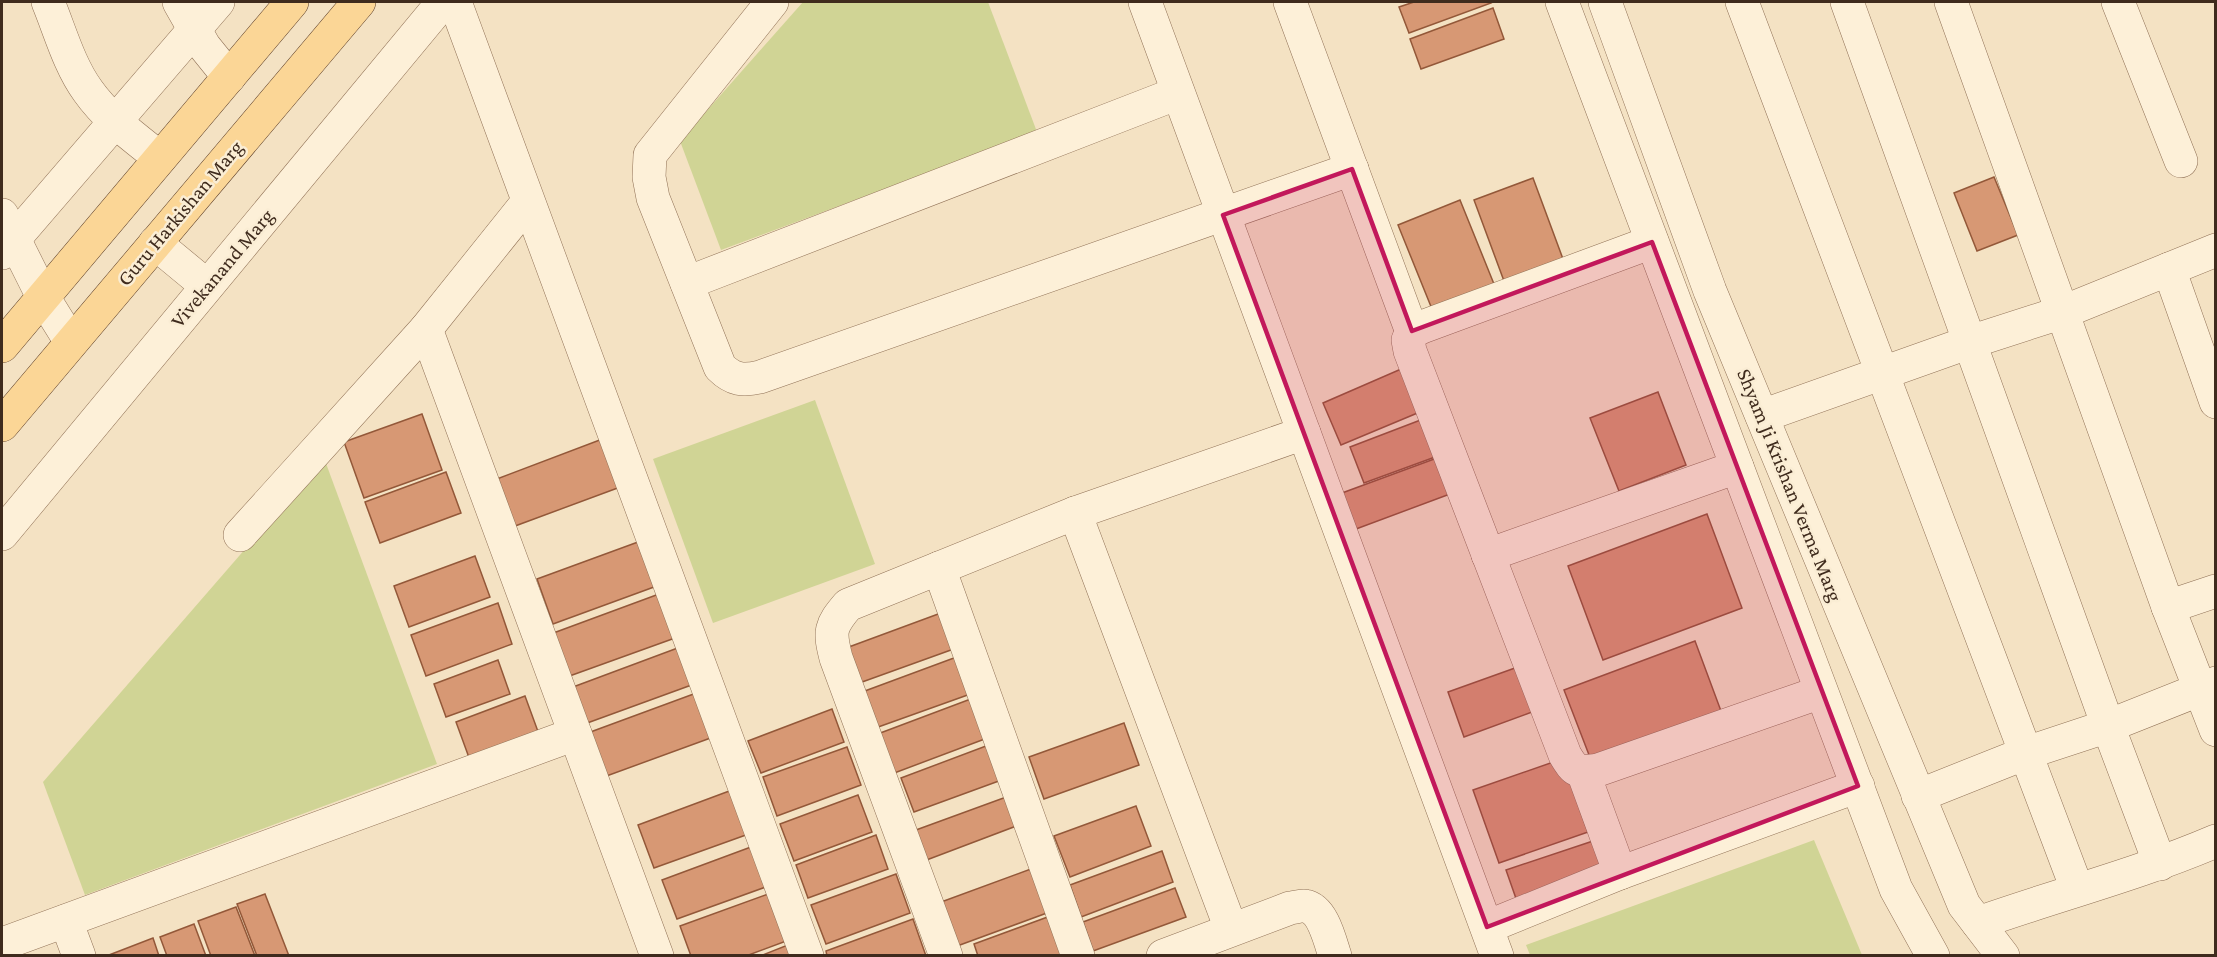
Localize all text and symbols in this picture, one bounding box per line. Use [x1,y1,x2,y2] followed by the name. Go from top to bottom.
[112,136,248,290] street label: Guru Harkishan Marg
[166,204,278,332] street label: Vivekanand Marg
[1732,365,1848,605] street label: Shyam Ji Krishan Verma Marg

